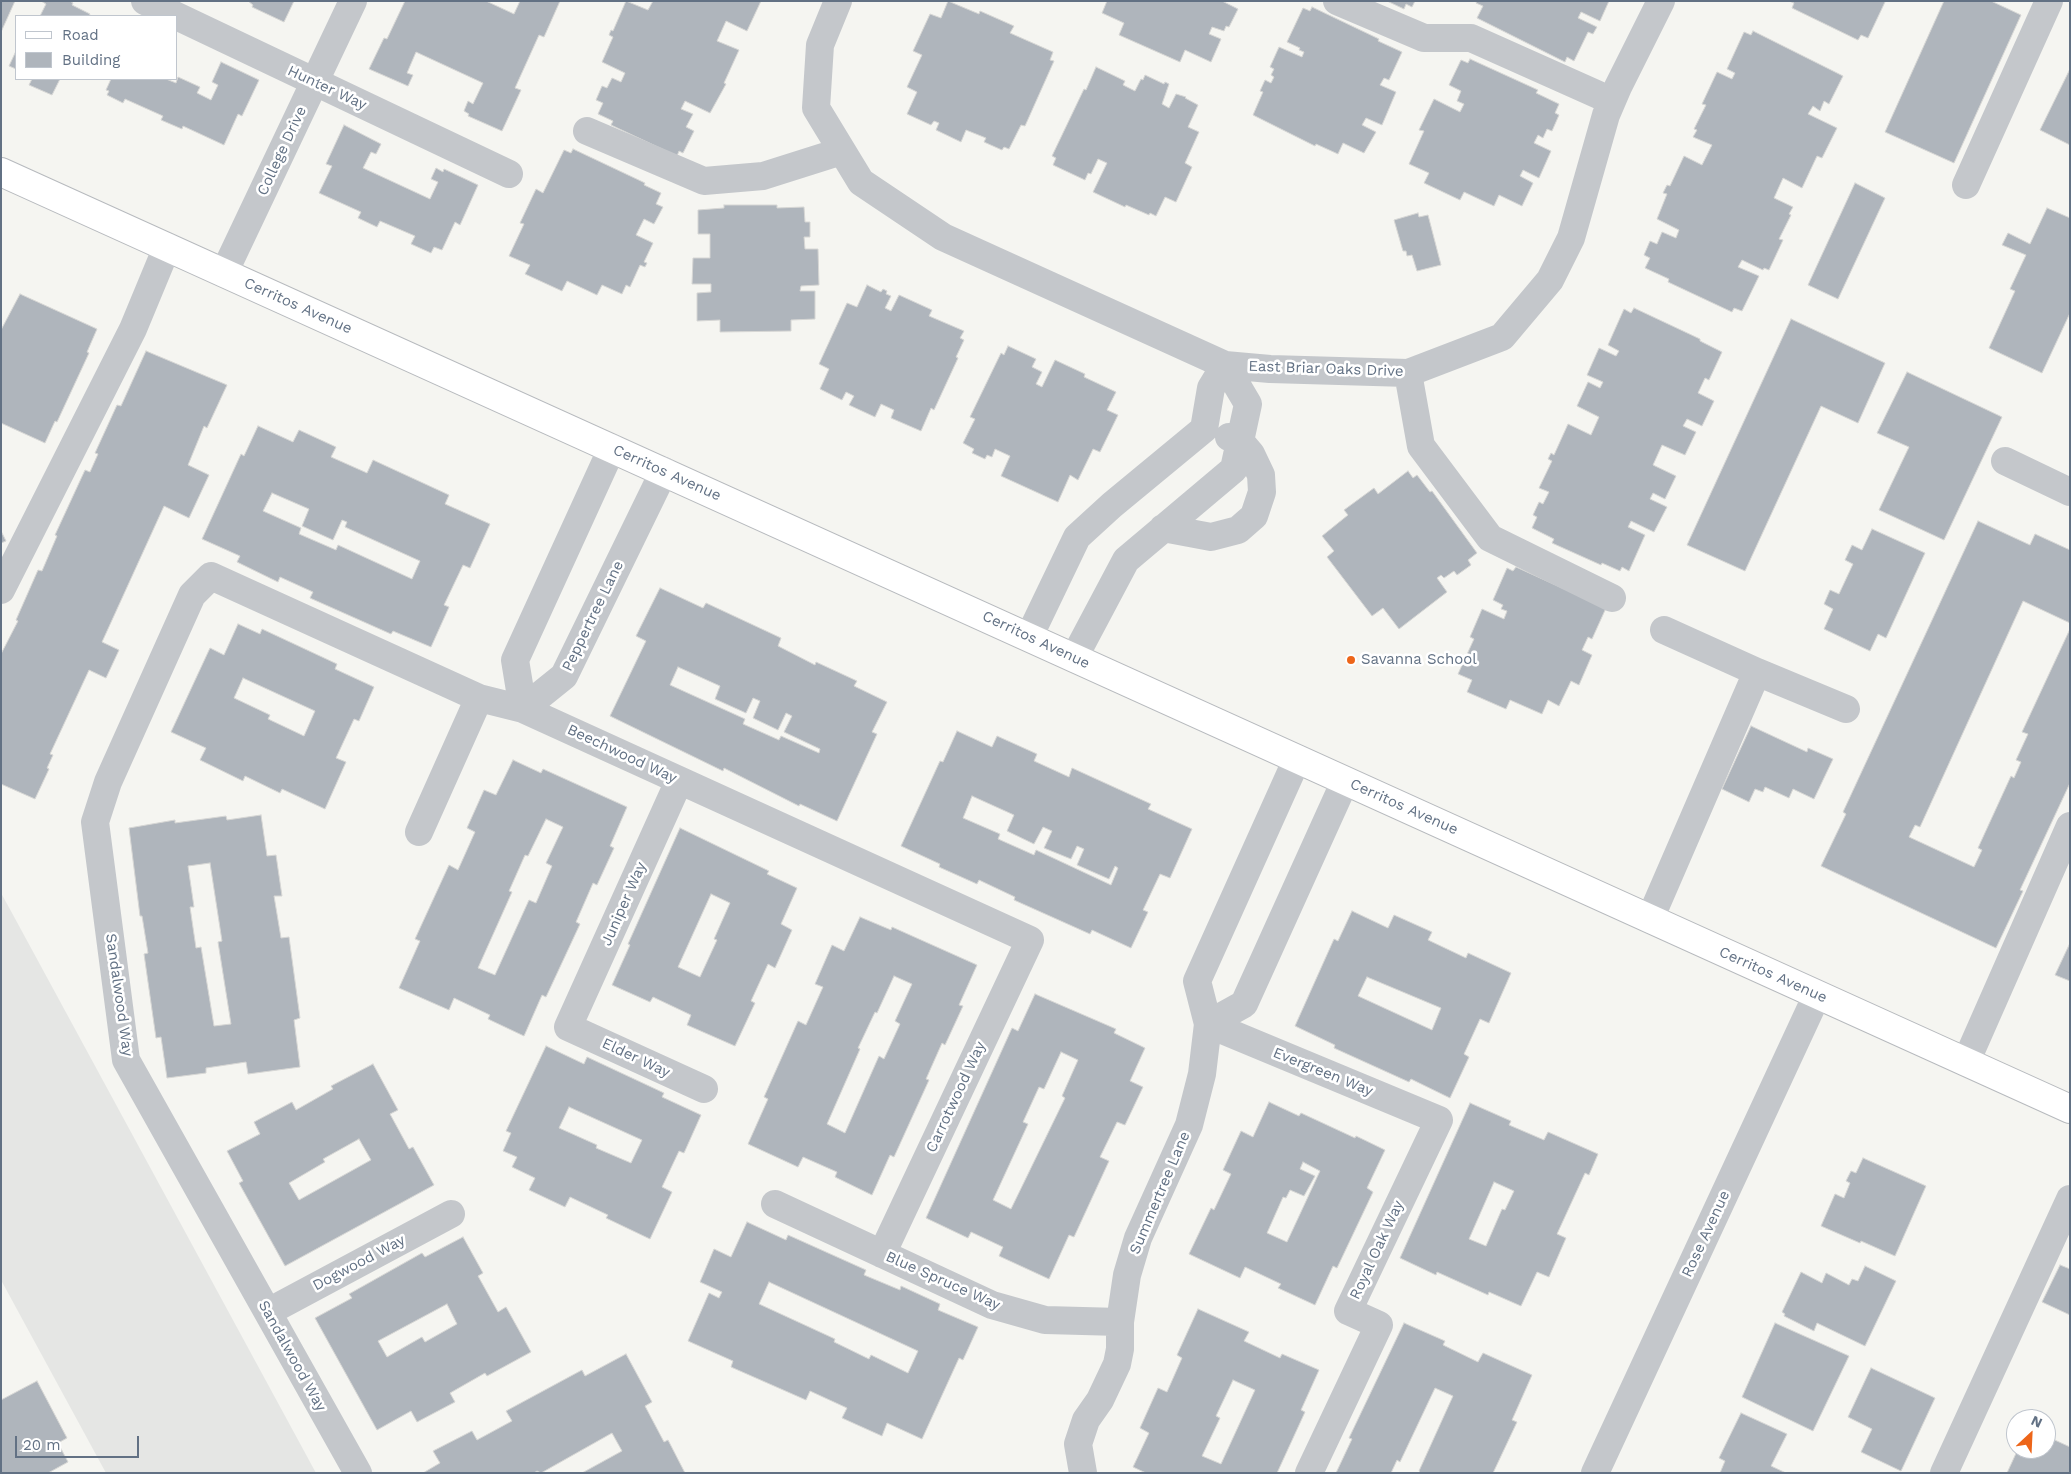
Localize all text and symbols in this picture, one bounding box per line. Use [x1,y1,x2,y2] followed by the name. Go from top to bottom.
[15,15,178,80] legend
[62,26,99,44] text: Road
[62,51,120,69] text: Building
[285,62,369,114] street label: Hunter Way
[254,104,310,198] street label: College Drive
[241,274,355,338] street label: Cerritos Avenue
[1248,357,1404,381] street label: East Briar Oaks Drive
[610,441,724,505] street label: Cerritos Avenue
[558,558,628,674] street label: Peppertree Lane
[979,607,1093,673] street label: Cerritos Avenue
[1361,651,1477,669] place label: Savanna School
[1345,654,1357,666] marker: Savanna School
[564,721,680,787] street label: Beechwood Way
[1347,775,1461,839] street label: Cerritos Avenue
[598,859,650,949] street label: Juniper Way
[101,932,137,1058] street label: Sandalwood Way
[1716,943,1830,1007] street label: Cerritos Avenue
[599,1034,673,1082] street label: Elder Way
[922,1039,990,1155] street label: Carrotwood Way
[1270,1044,1376,1100] street label: Evergreen Way
[1126,1129,1194,1257] street label: Summertree Lane
[1678,1188,1734,1280] street label: Rose Avenue
[1346,1198,1408,1302] street label: Royal Oak Way
[310,1231,408,1295] street label: Dogwood Way
[883,1248,1003,1314] street label: Blue Spruce Way
[254,1297,330,1415] street label: Sandalwood Way
[2006,1409,2056,1459] north arrow
[2029,1412,2045,1431] text: N
[18,1426,141,1458] scale bar
[23,1436,61,1454] text: 20 m

